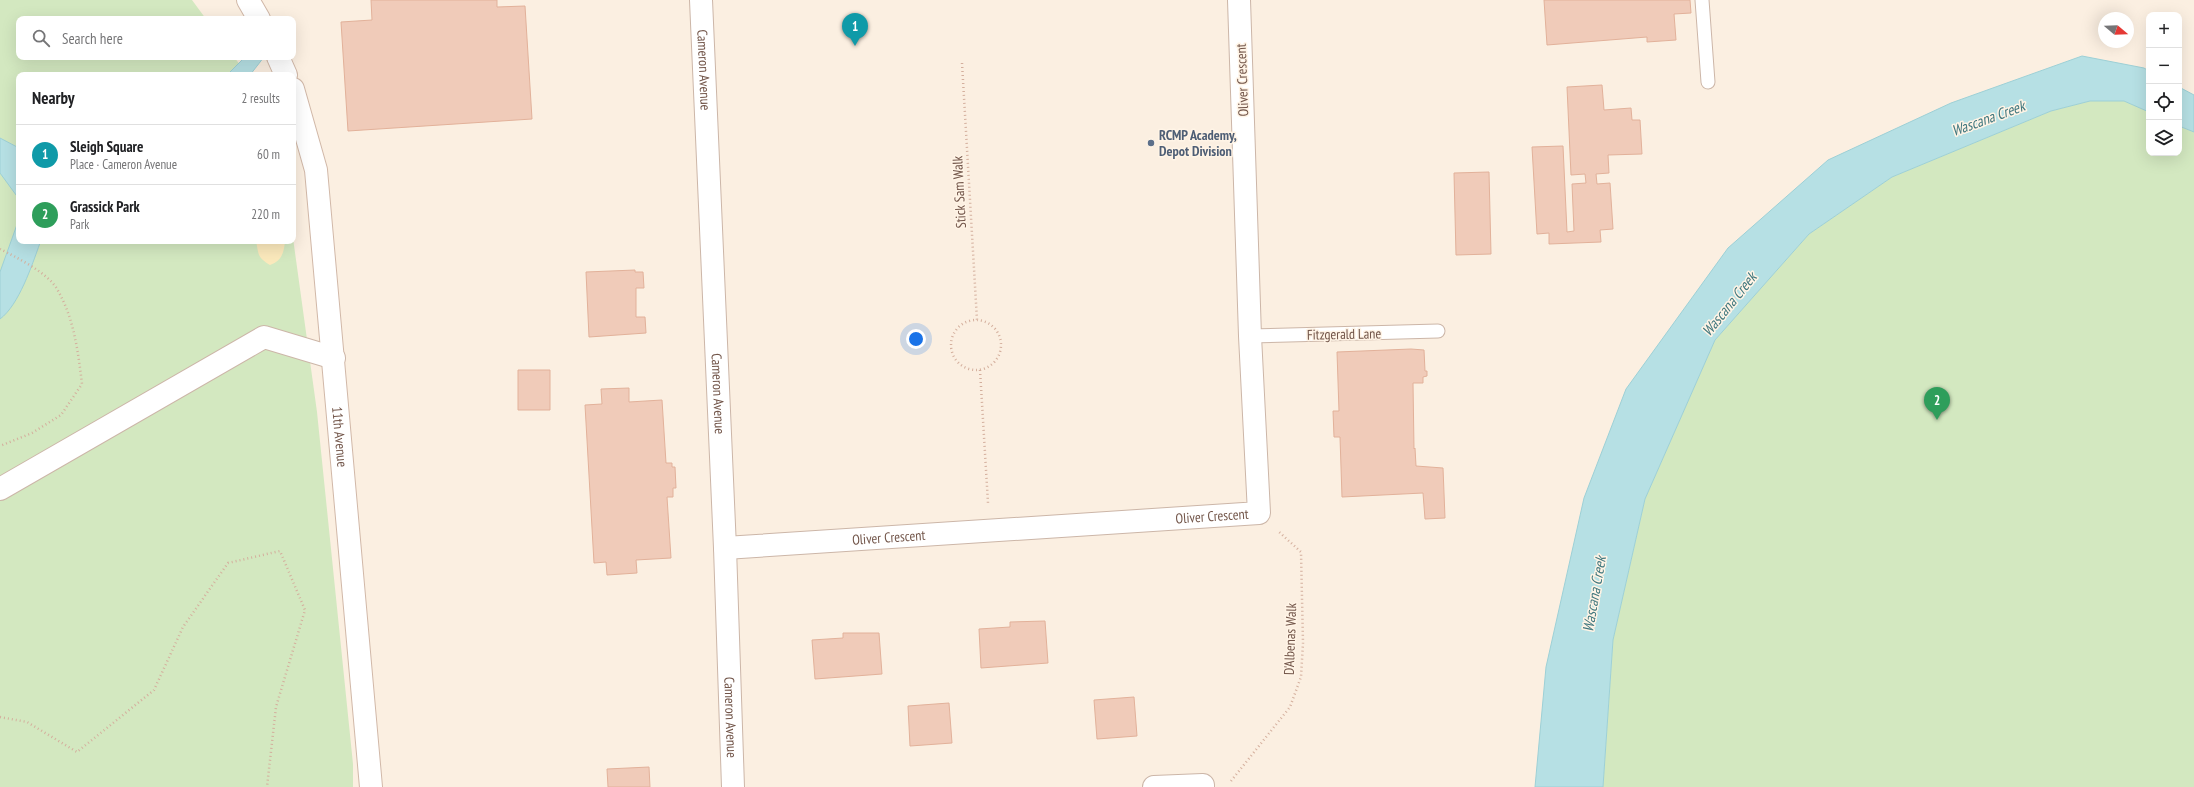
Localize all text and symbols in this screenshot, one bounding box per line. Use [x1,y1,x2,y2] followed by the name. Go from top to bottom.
[2098,12,2134,48] north arrow
[2146,12,2182,156] map controls
[2146,12,2182,48] button: +
[842,13,868,46] pin: 1
[16,16,296,60] search box
[30,27,52,49] icon: search
[62,29,123,48] text: Search here
[693,29,715,111] street label: Cameron Avenue
[1232,43,1252,117] street label: Oliver Crescent
[2146,48,2182,84] button: −
[2146,84,2182,120] button: locate
[32,87,75,109] text: Nearby
[241,90,280,107] text: 2 results
[1949,95,2029,140] water label: Wascana Creek
[2146,120,2182,156] button: layers
[1159,126,1237,160] place label: RCMP Academy, Depot Division
[70,137,143,156] text: Sleigh Square
[1146,138,1156,148] marker: RCMP Academy, Depot Division
[42,146,48,163] text: 1
[257,146,280,163] text: 60 m
[948,155,970,229] street label: Stick Sam Walk
[70,156,177,173] text: Place · Cameron Avenue
[70,197,140,216] text: Grassick Park
[42,206,48,223] text: 2
[251,206,280,223] text: 220 m
[70,216,89,233] text: Park
[1698,267,1762,340] water label: Wascana Creek
[1307,324,1381,344] street label: Fitzgerald Lane
[906,329,926,349] your location
[707,353,729,435] street label: Cameron Avenue
[1924,387,1950,420] pin: 2
[328,406,351,468] street label: 11th Avenue
[1175,505,1249,527] street label: Oliver Crescent
[852,526,926,549] street label: Oliver Crescent
[1578,552,1610,633] water label: Wascana Creek
[1280,602,1300,675] street label: D'Albenas Walk
[720,677,741,758] street label: Cameron Avenue

